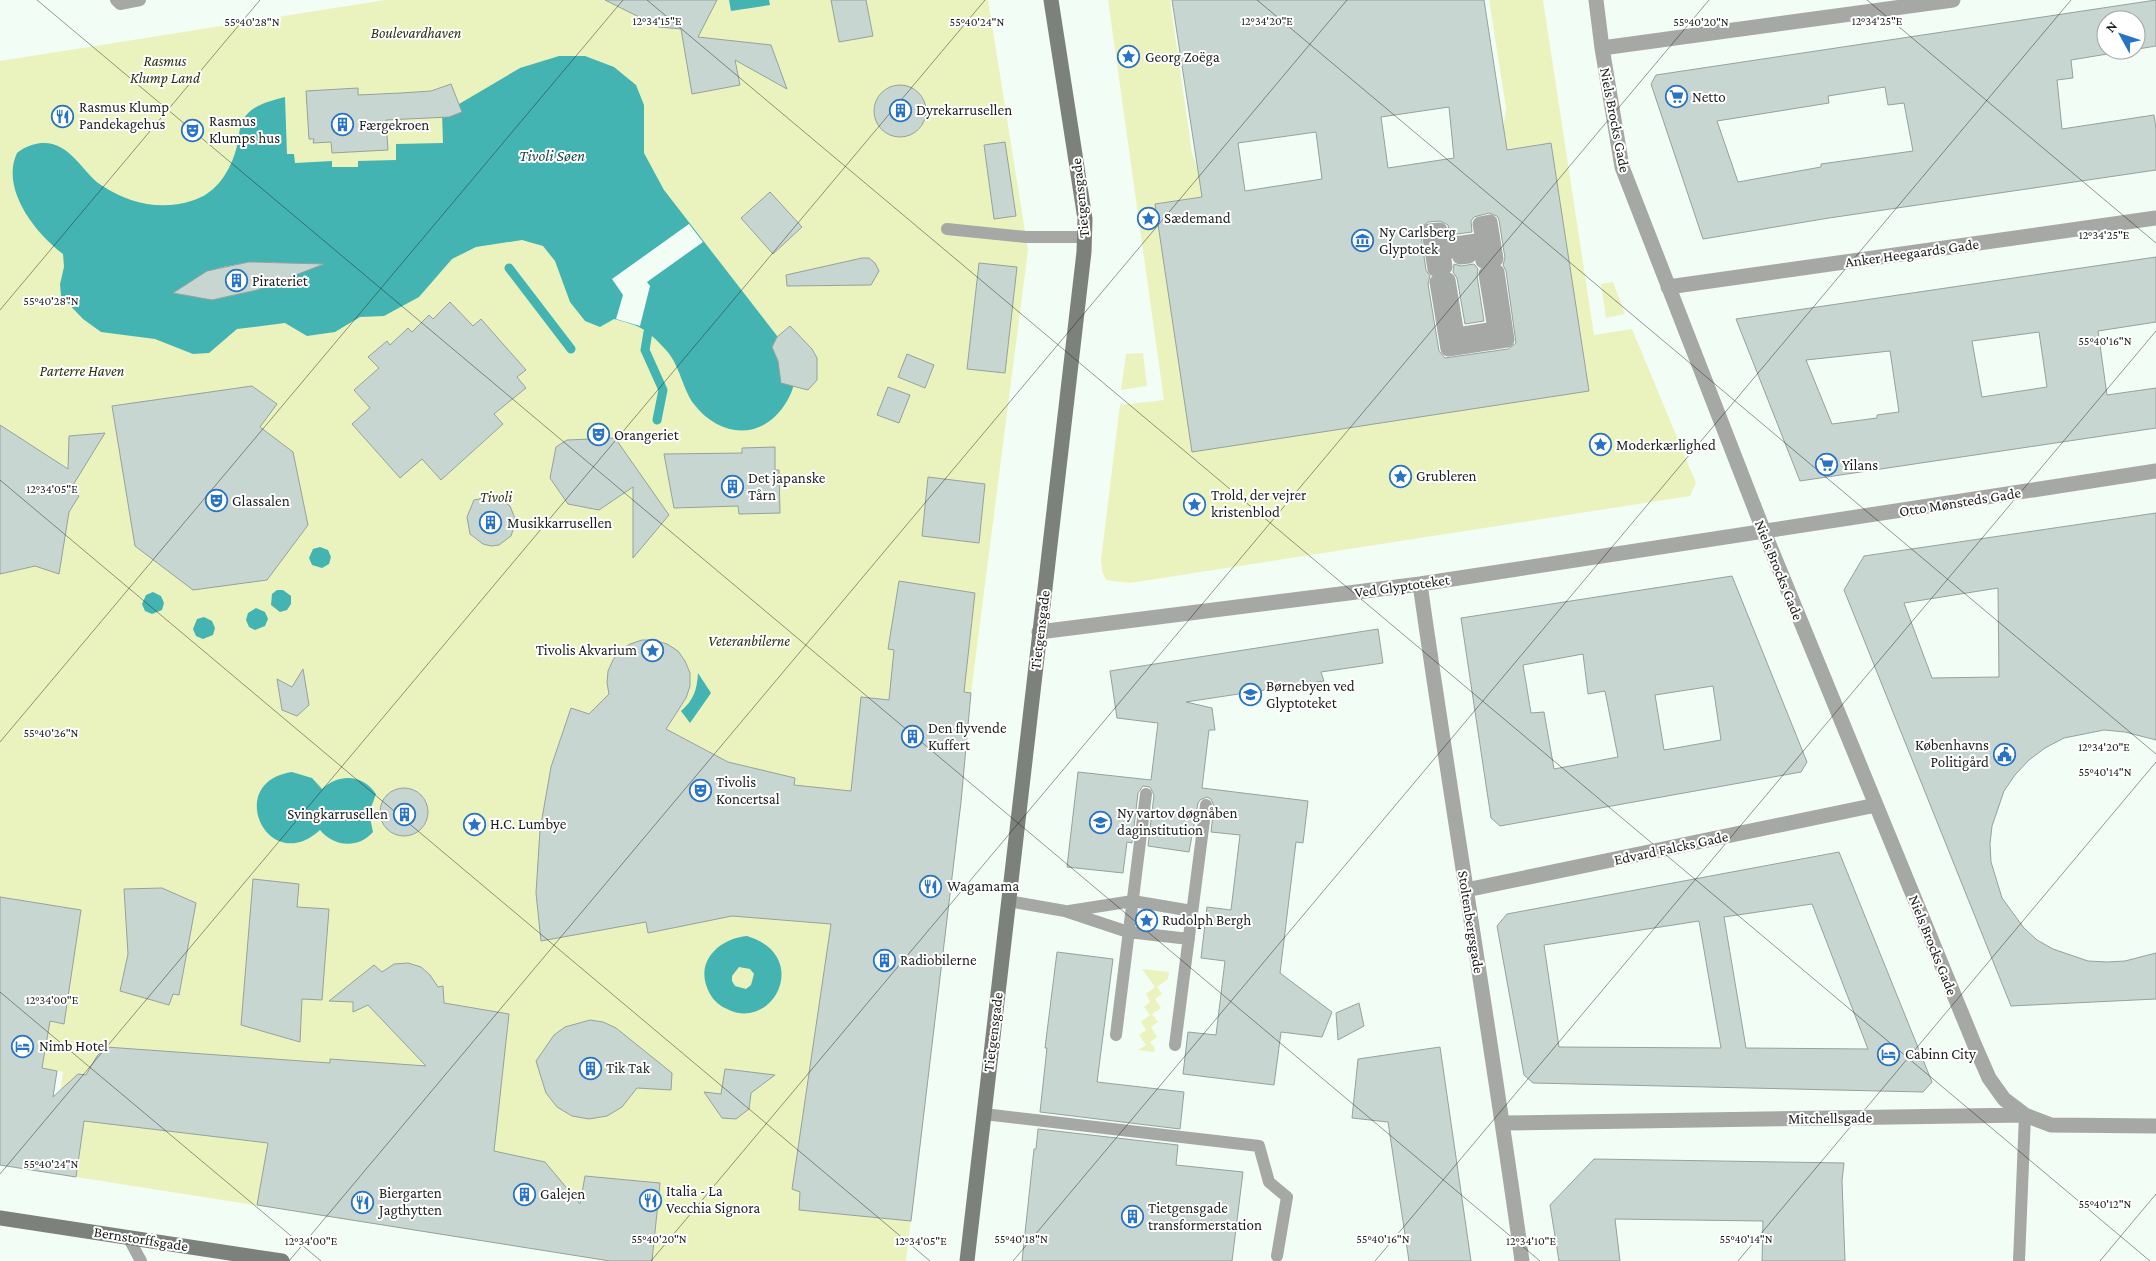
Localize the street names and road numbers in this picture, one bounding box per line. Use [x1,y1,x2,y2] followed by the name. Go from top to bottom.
[1597,66,1633,174] street label: Niels Brocks Gade
[1068,157,1093,239] street label: Tietgensgade
[1844,236,1980,271] street label: Anker Heegaards Gade
[1898,484,2022,520] street label: Otto Mønsteds Gade
[1752,518,1807,623] street label: Niels Brocks Gade
[1353,571,1452,602] street label: Ved Glyptoteket
[1027,589,1054,671] street label: Tietgensgade
[1612,828,1730,868] street label: Edvard Falcks Gade
[1454,869,1487,975] street label: Stoltenbergsgade
[1906,893,1961,998] street label: Niels Brocks Gade
[980,991,1007,1073] street label: Tietgensgade
[1788,1109,1873,1128] street label: Mitchellsgade
[93,1224,190,1255] street label: Bernstorffsgade

